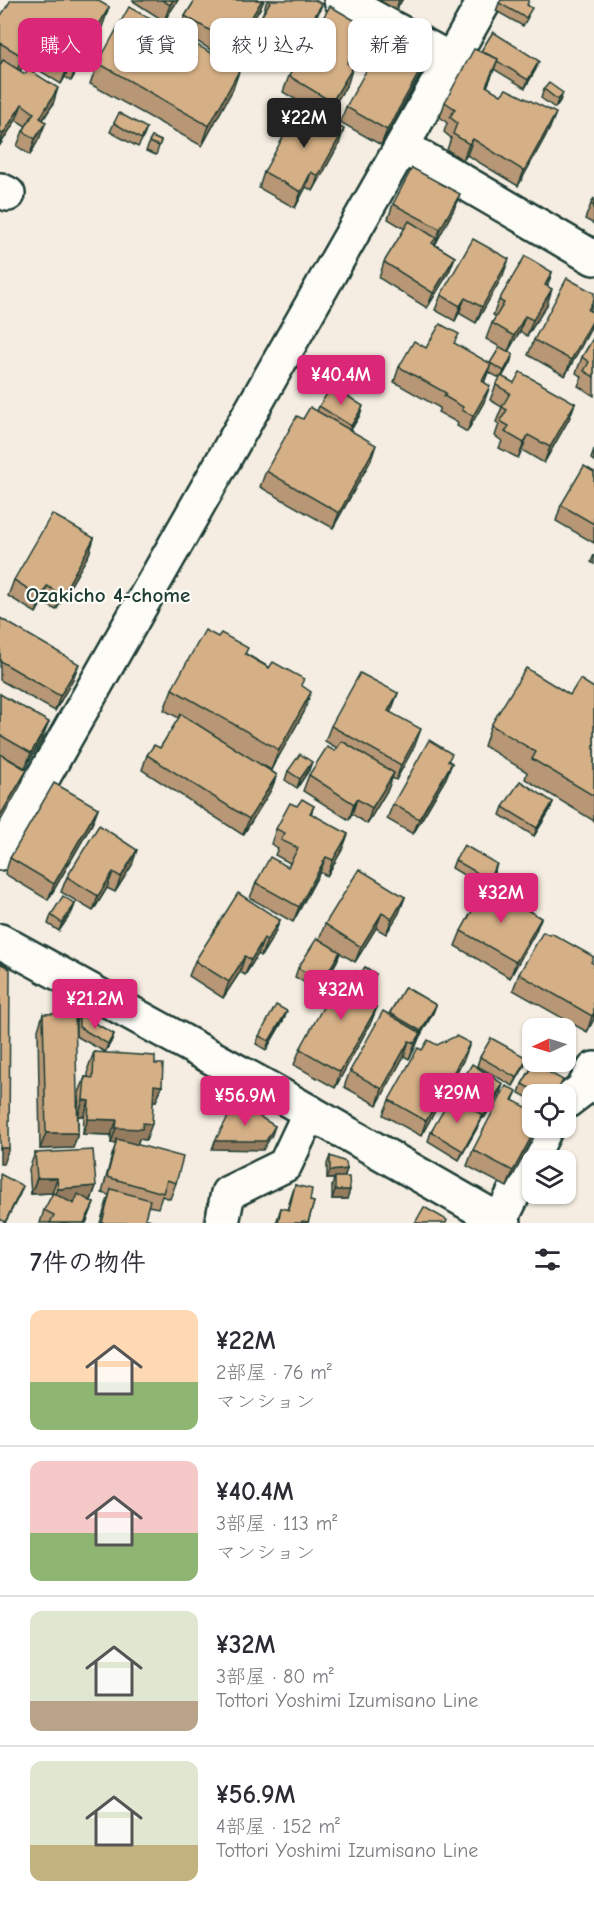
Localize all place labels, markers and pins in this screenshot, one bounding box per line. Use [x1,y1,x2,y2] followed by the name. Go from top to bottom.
[268,98,340,149] pin: ¥22M
[292,355,390,406] pin: ¥40.4M
[465,873,537,924] pin: ¥32M
[305,970,377,1021] pin: ¥32M
[46,979,144,1030] pin: ¥21.2M
[421,1073,493,1124] pin: ¥29M
[196,1076,294,1127] pin: ¥56.9M

